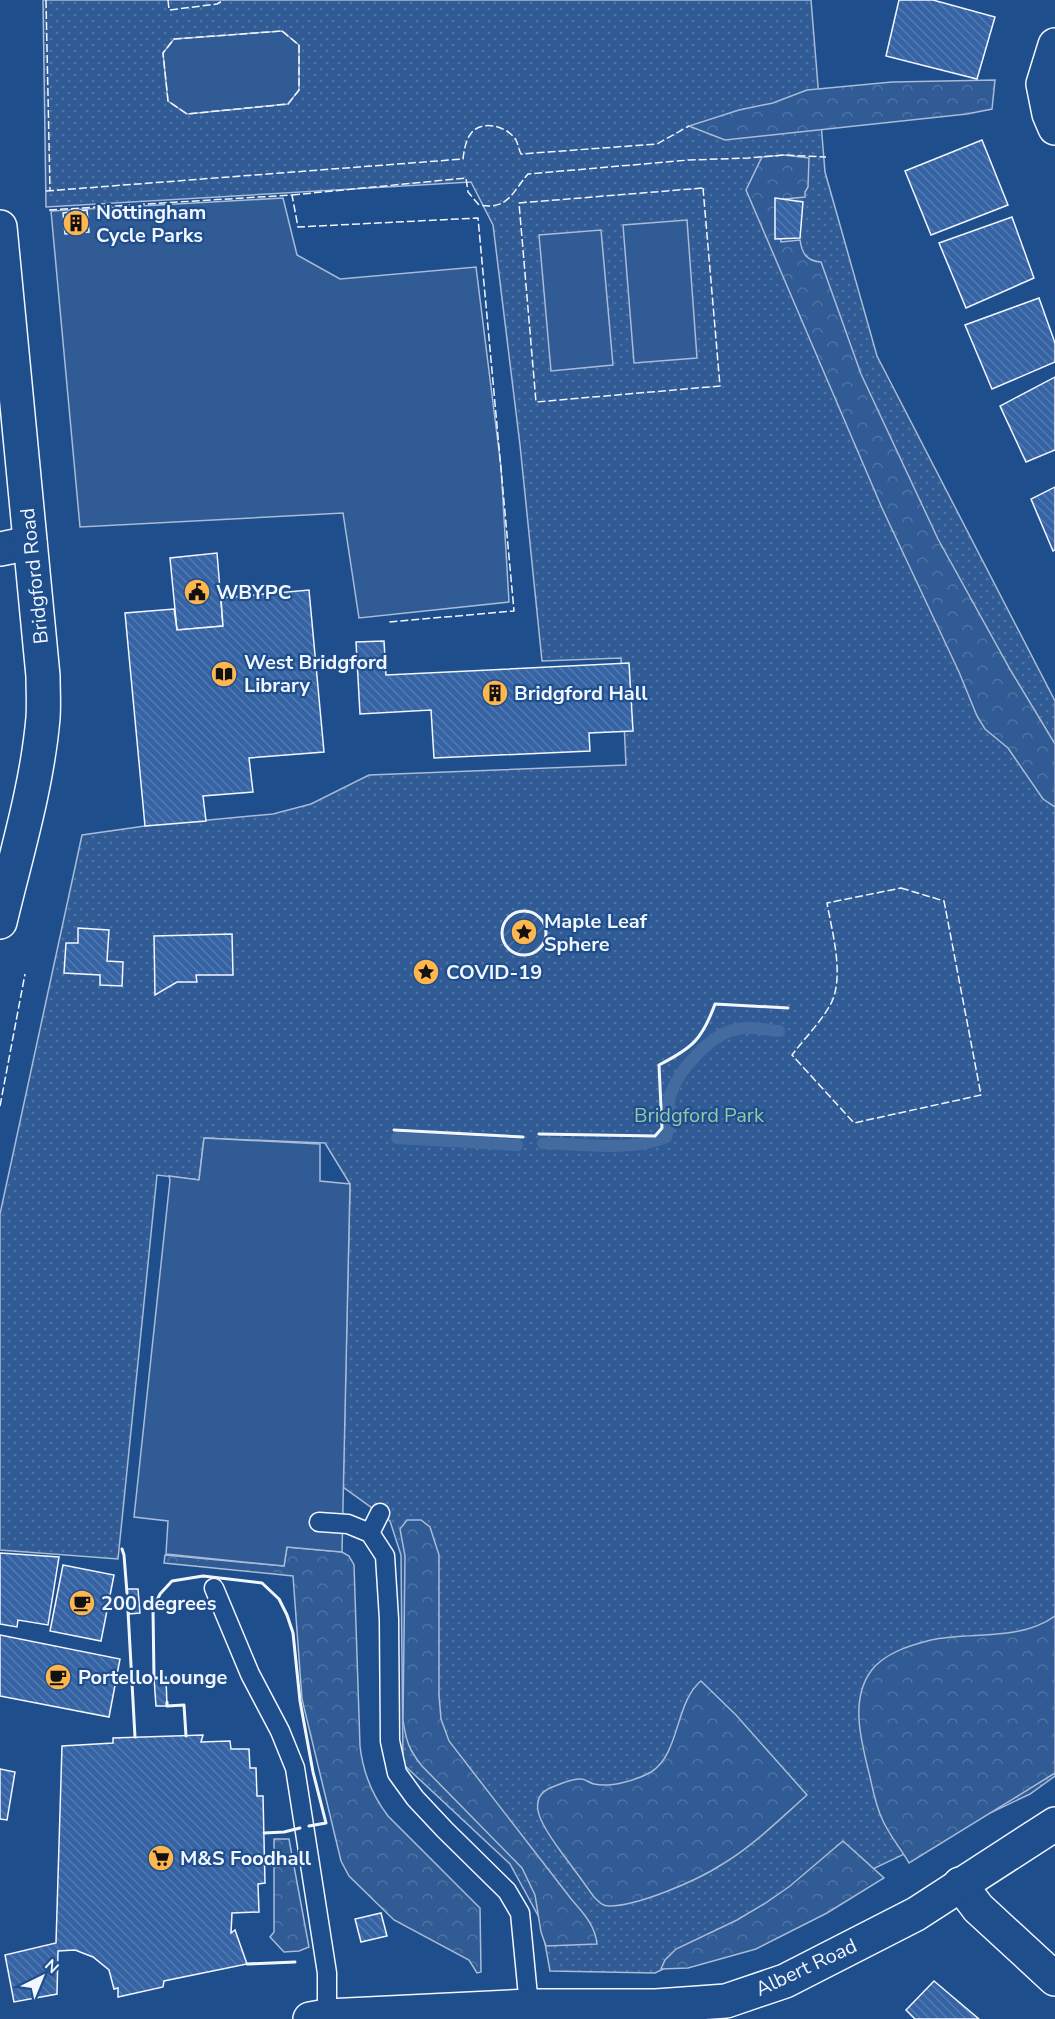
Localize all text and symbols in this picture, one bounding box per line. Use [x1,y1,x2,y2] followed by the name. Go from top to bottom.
[96,199,206,249] place label: Nottingham Cycle Parks
[61,208,91,238] building icon: Nottingham Cycle Parks
[14,507,55,645] street label: Bridgford Road
[182,577,212,607] public building icon: WBYPC
[216,579,291,606] place label: WBYPC
[244,649,388,699] place label: West Bridgford Library
[209,659,239,689] library icon: West Bridgford Library
[480,678,510,708] building icon: Bridgford Hall
[514,680,648,707] place label: Bridgford Hall
[544,908,648,958] place label: Maple Leaf Sphere
[509,917,539,947] place icon: Maple Leaf Sphere
[411,957,441,987] place icon: COVID-19
[446,959,542,986] place label: COVID-19
[634,1102,765,1129] park label: Bridgford Park
[67,1588,97,1618] cafe icon: 200 degrees
[101,1590,217,1617] place label: 200 degrees
[43,1662,73,1692] cafe icon: Portello Lounge
[78,1664,227,1691] place label: Portello Lounge
[146,1843,176,1873] supermarket icon: M&S Foodhall
[180,1845,312,1872] place label: M&S Foodhall
[751,1932,861,2003] street label: Albert Road
[12,1947,72,2007] north arrow
[40,1955,63,1979] text: N

